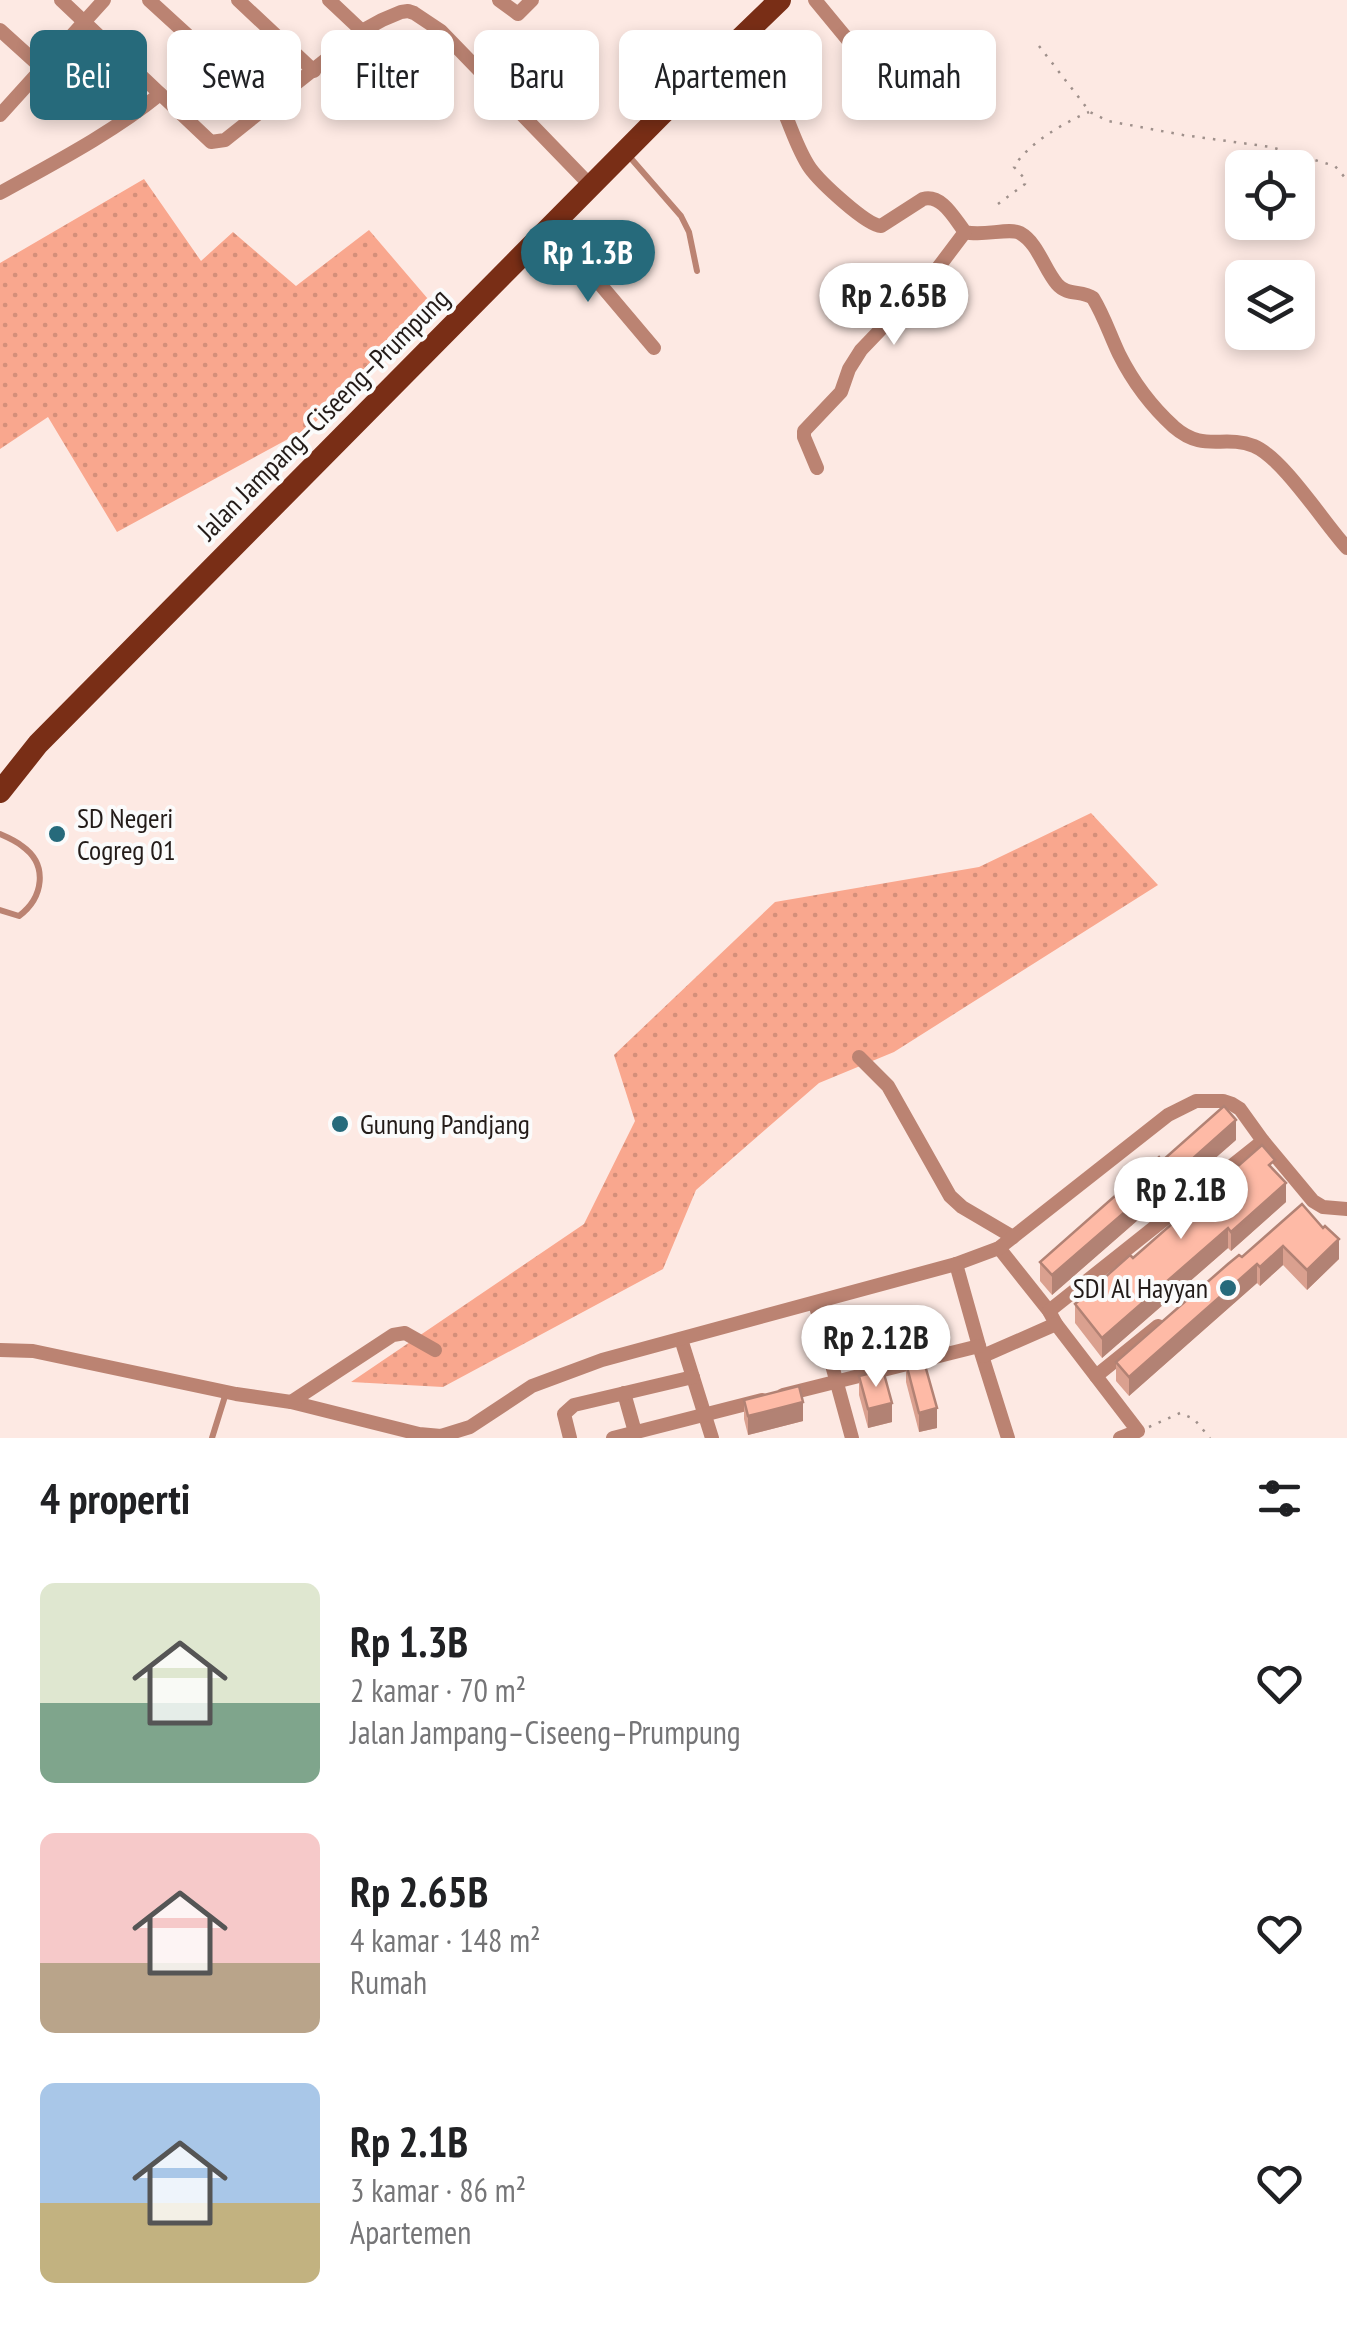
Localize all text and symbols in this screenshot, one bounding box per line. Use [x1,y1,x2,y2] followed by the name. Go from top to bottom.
[30,30,147,120] chip: Beli
[167,30,301,120] chip: Sewa
[321,30,454,120] chip: Filter
[474,30,599,120] chip: Baru
[619,30,822,120] chip: Apartemen
[842,30,996,120] chip: Rumah
[1225,150,1315,350] map controls
[1225,150,1315,240] button: locate
[496,220,680,305] pin: Rp 1.3B
[543,231,633,273] text: Rp 1.3B
[1225,260,1315,350] button: layers
[791,263,997,348] pin: Rp 2.65B
[841,274,947,316] text: Rp 2.65B
[188,280,457,548] street label: Jalan Jampang–Ciseeng–Prumpung
[77,799,175,868] place label: SD Negeri Cogreg 01
[46,823,68,845] marker: SD Negeri Cogreg 01
[360,1105,530,1142] place label: Gunung Pandjang
[329,1113,351,1135] marker: Gunung Pandjang
[1089,1157,1273,1242] pin: Rp 2.1B
[1136,1168,1226,1210] text: Rp 2.1B
[1073,1269,1208,1306] place label: SDI Al Hayyan
[1217,1277,1239,1299] marker: SDI Al Hayyan
[773,1305,979,1390] pin: Rp 2.12B
[823,1316,929,1358] text: Rp 2.12B
[40,1471,190,1526] text: 4 properti
[1252,1471,1307,1526] icon: filters
[350,1614,468,1669] text: Rp 1.3B
[120,1623,240,1743] icon: home
[1252,1656,1307,1711] icon: heart
[350,1669,526,1711] text: 2 kamar · 70 m²
[350,1711,741,1753] text: Jalan Jampang–Ciseeng–Prumpung
[350,1864,488,1919] text: Rp 2.65B
[120,1873,240,1993] icon: home
[1252,1906,1307,1961] icon: heart
[350,1919,541,1961] text: 4 kamar · 148 m²
[350,1961,427,2003] text: Rumah
[350,2114,468,2169] text: Rp 2.1B
[120,2123,240,2243] icon: home
[1252,2156,1307,2211] icon: heart
[350,2169,526,2211] text: 3 kamar · 86 m²
[350,2211,471,2253] text: Apartemen

